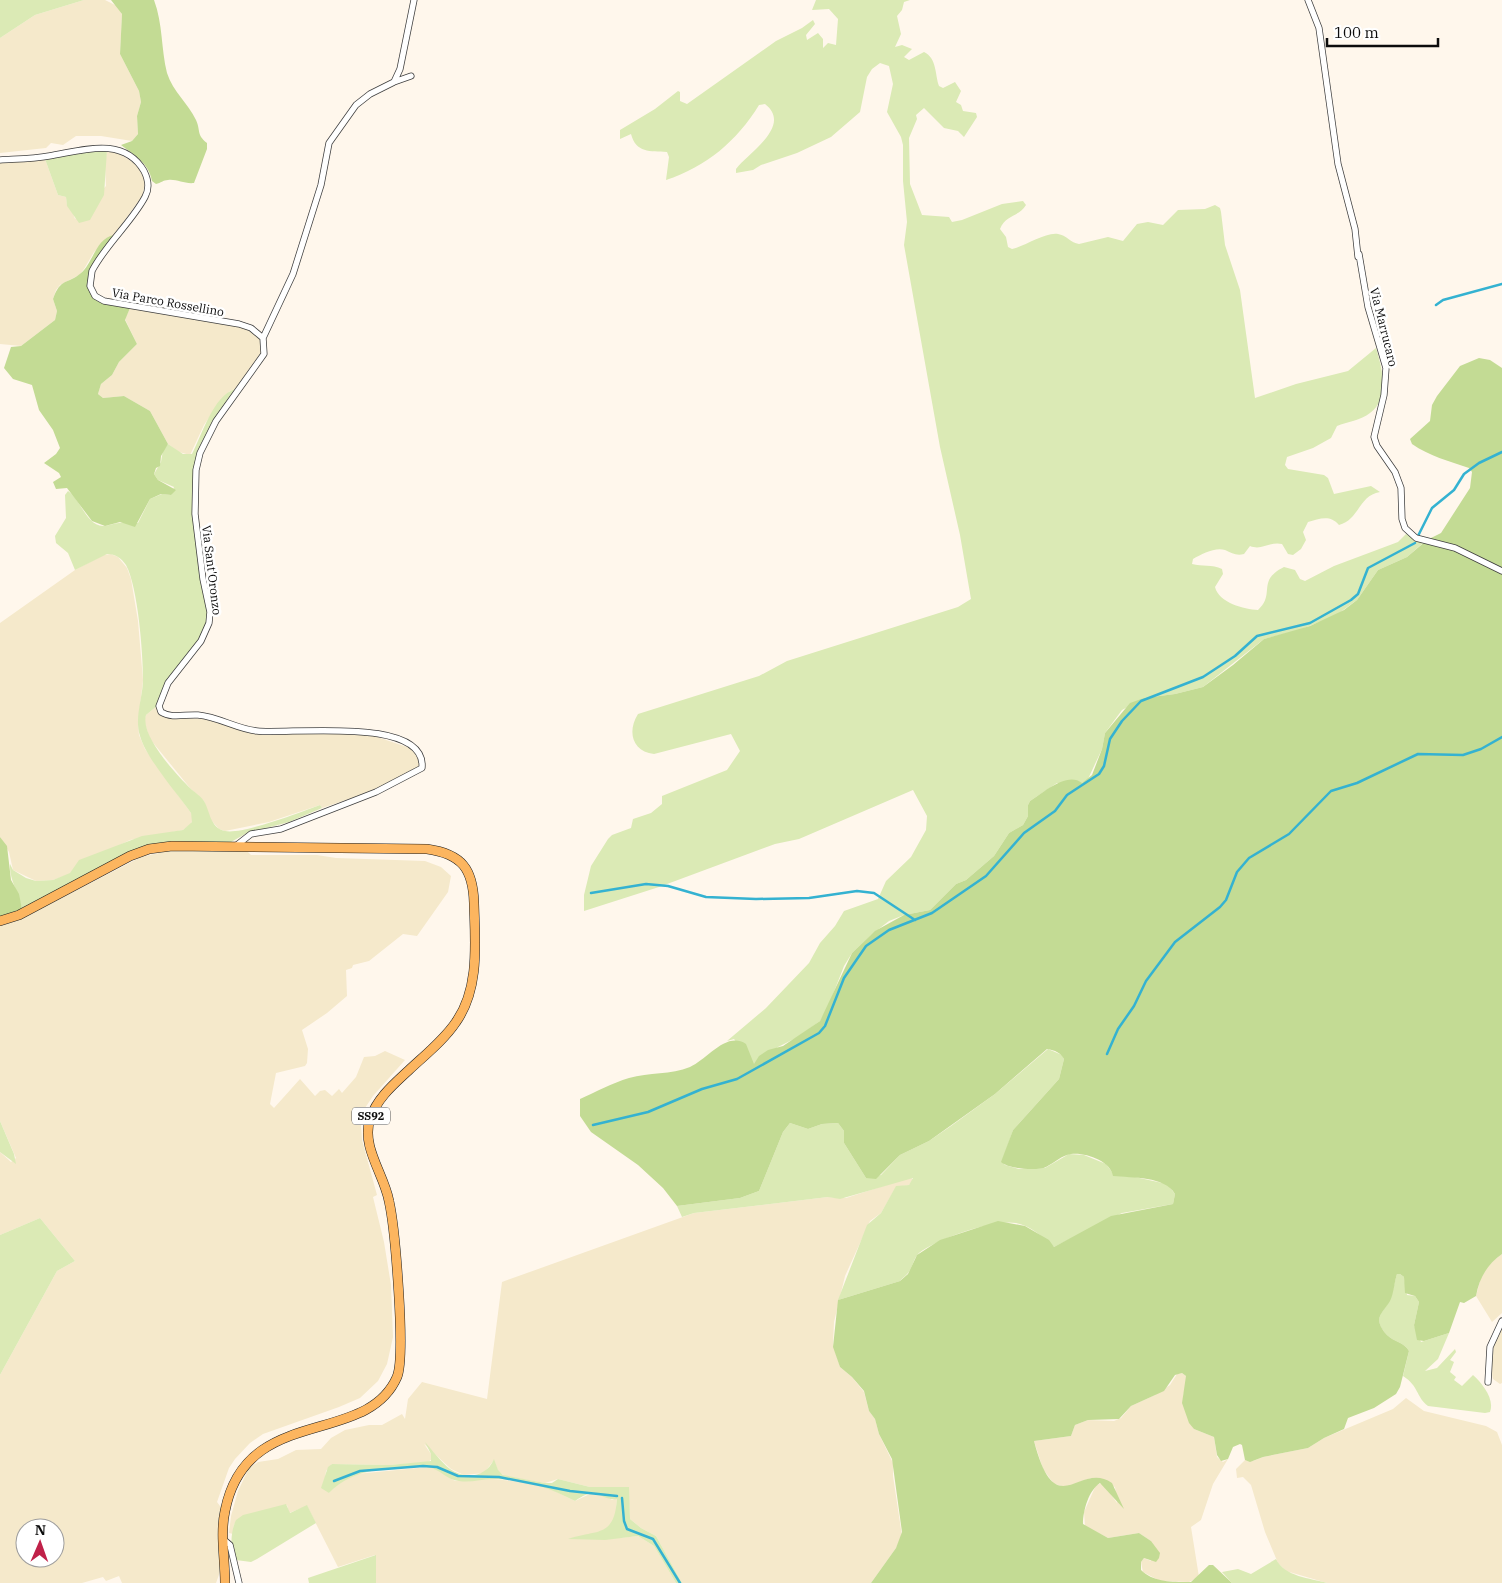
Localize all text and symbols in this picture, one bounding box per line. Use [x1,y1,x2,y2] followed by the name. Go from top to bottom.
[1327,15,1438,47] scale bar
[1334,23,1379,42] text: 100 m
[111,285,226,319] street label: Via Parco Rossellino
[1367,286,1401,368] street label: Via Marrucaro
[199,524,225,616] street label: Via Sant'Oronzo
[352,1108,390,1124] road number: SS92
[15,1518,65,1568] north arrow
[35,1521,46,1539] text: N

